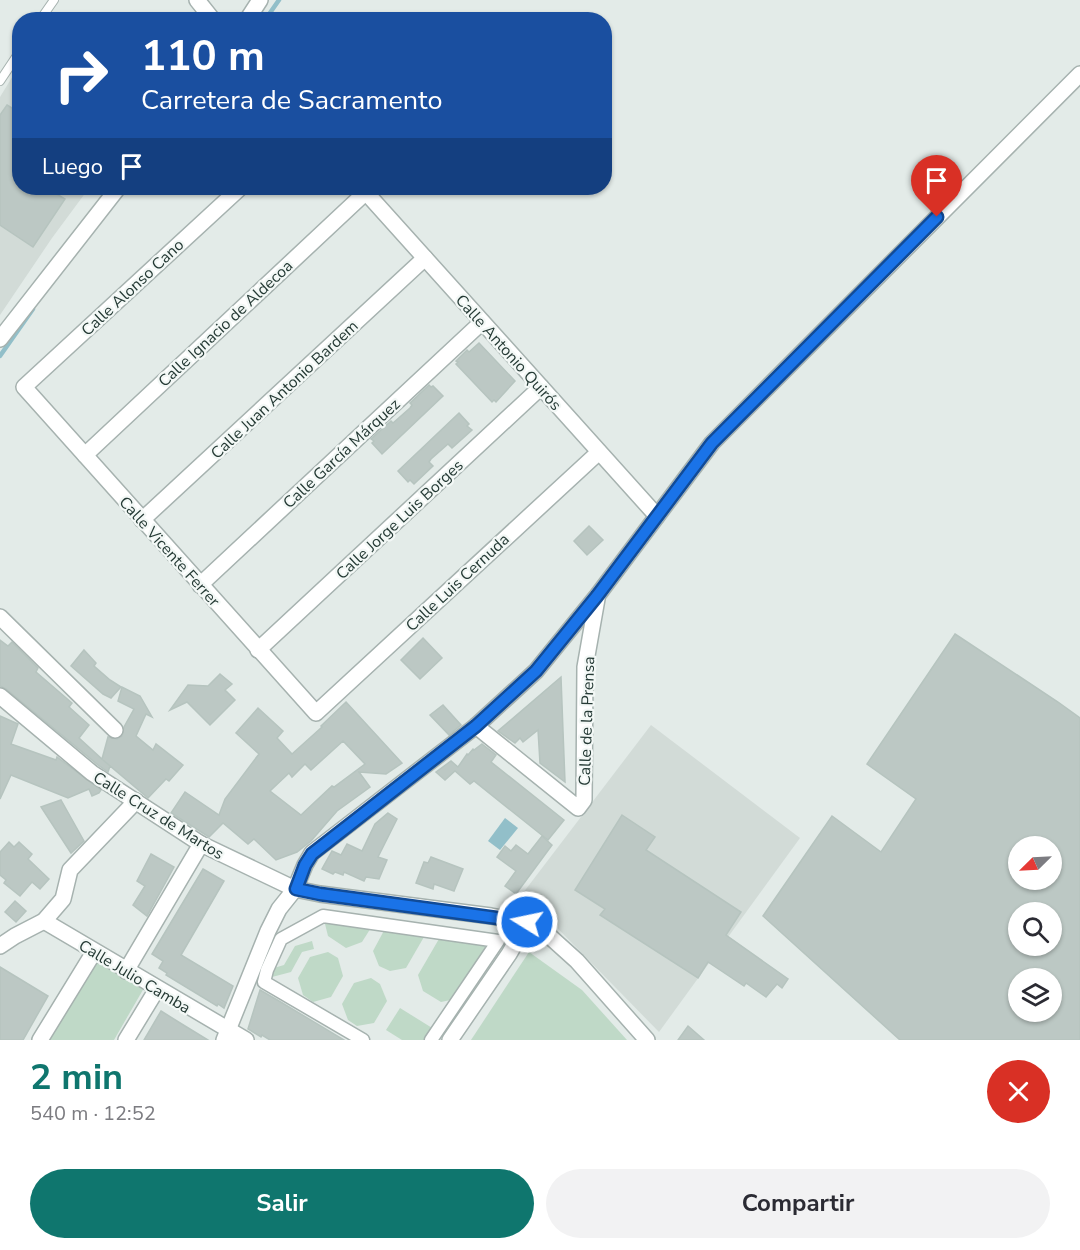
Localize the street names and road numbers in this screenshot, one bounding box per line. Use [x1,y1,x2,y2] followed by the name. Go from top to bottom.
[77,234,189,341] street label: Calle Alonso Cano
[153,255,298,392] street label: Calle Ignacio de Aldecoa
[450,290,566,415] street label: Calle Antonio Quirós
[206,315,363,464] street label: Calle Juan Antonio Bardem
[278,394,405,514] street label: Calle García Márquez
[331,455,468,585] street label: Calle Jorge Luis Borges
[114,492,225,612] street label: Calle Vicente Ferrer
[401,529,514,637] street label: Calle Luis Cernuda
[574,656,600,786] street label: Calle de la Prensa
[89,767,228,865] street label: Calle Cruz de Martos
[74,935,195,1019] street label: Calle Julio Camba

